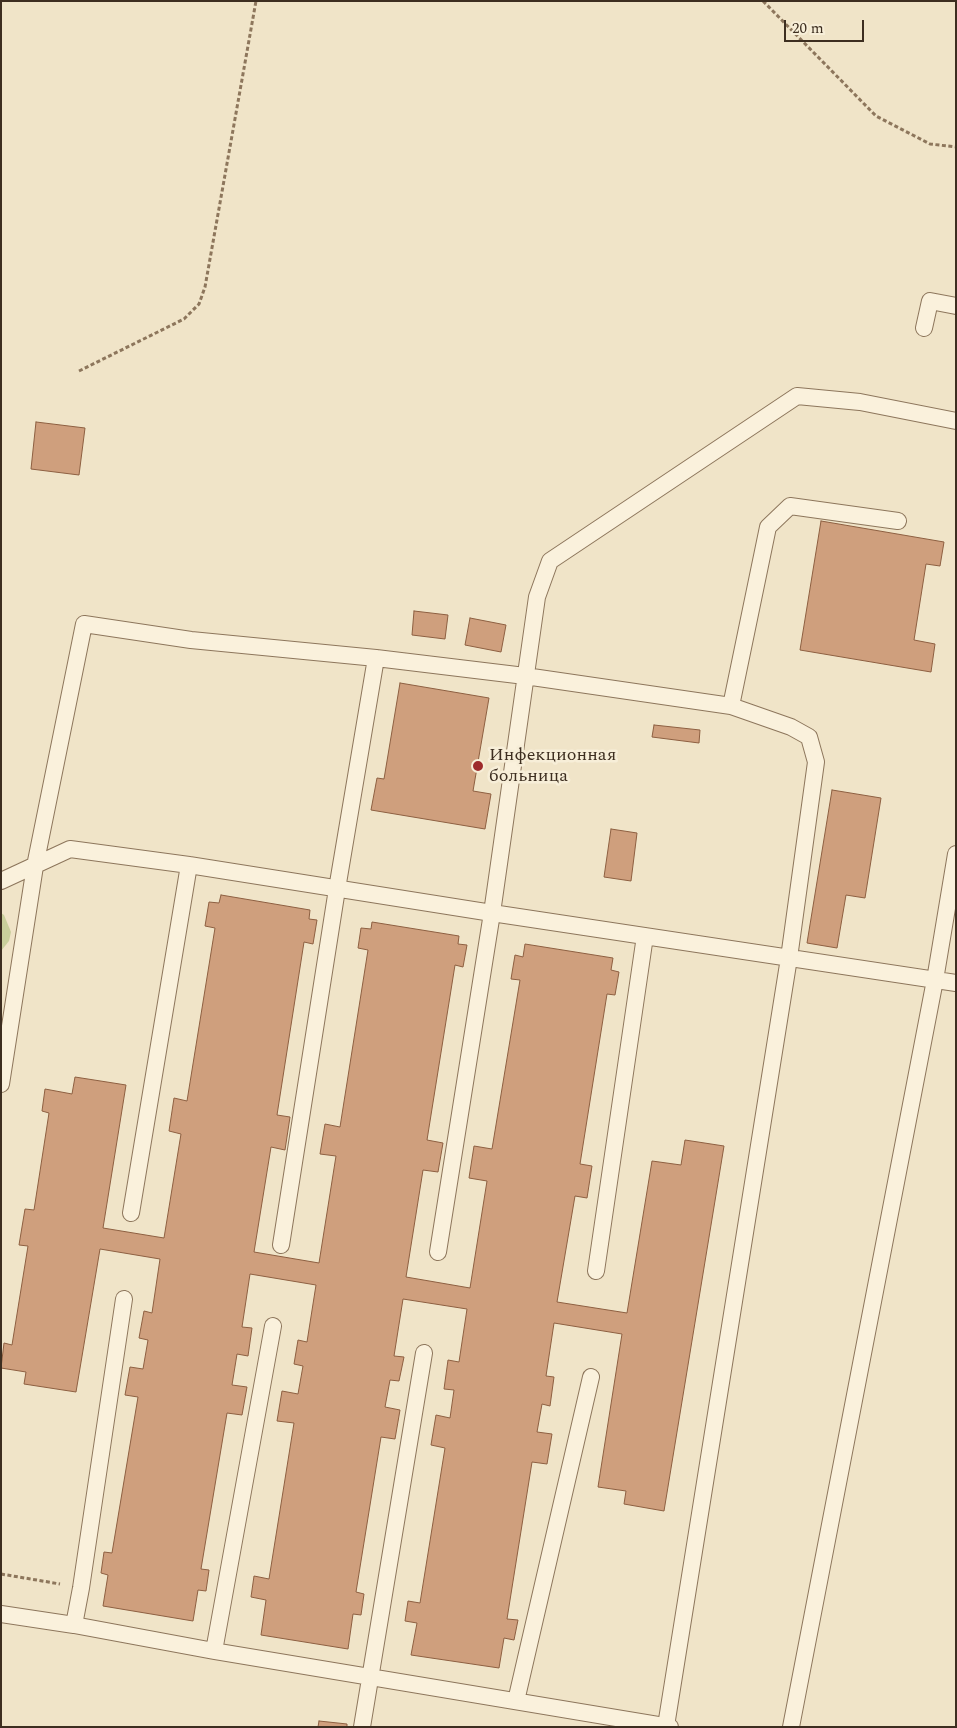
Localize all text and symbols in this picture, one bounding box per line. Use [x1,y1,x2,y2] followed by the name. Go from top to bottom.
[787,10,867,42] scale bar
[792,17,824,40] text: 20 m
[489,745,616,788] place label: Инфекционная больница
[471,759,485,773] marker: Инфекционная больница

